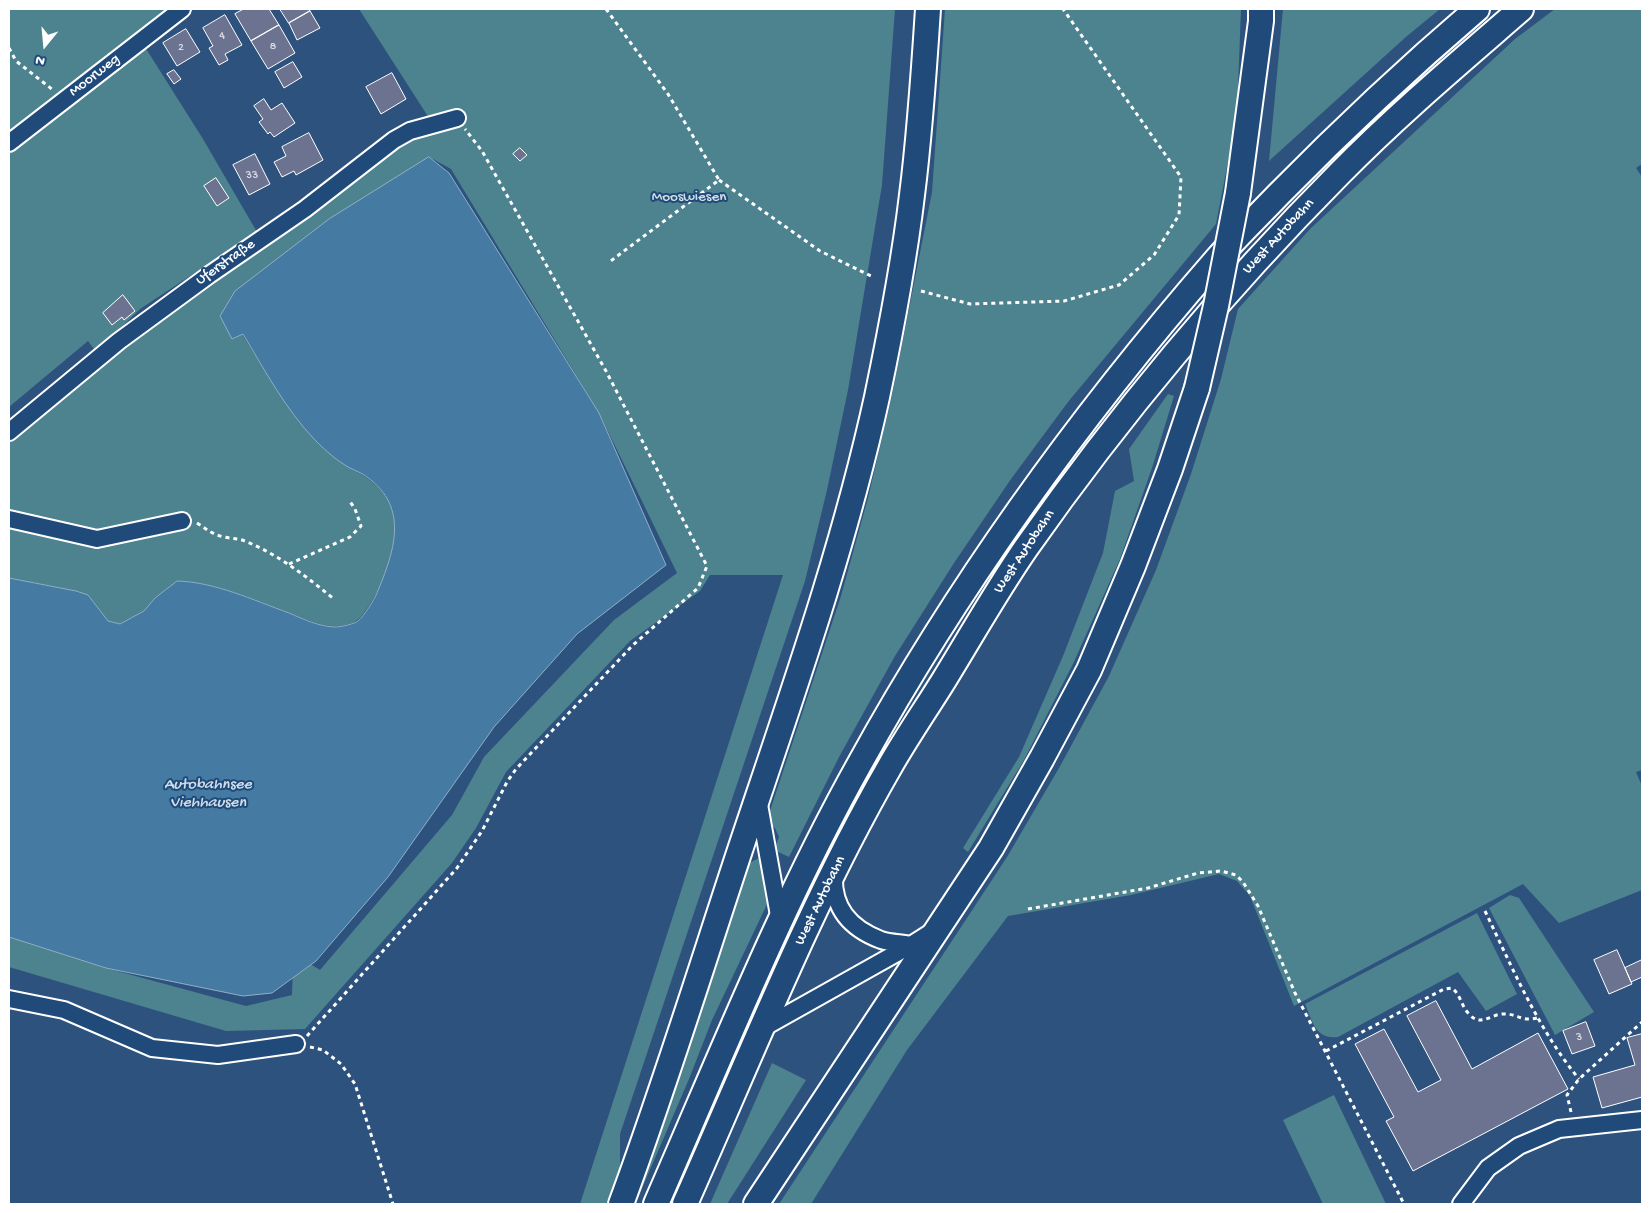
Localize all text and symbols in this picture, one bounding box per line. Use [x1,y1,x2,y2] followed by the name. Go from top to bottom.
[20,20,70,70] north arrow
[219,29,225,43] house number: 4
[270,40,276,54] house number: 8
[178,41,184,55] house number: 2
[34,50,47,69] text: N
[66,51,124,101] street label: Moorweg
[246,169,258,183] house number: 33
[652,189,726,207] park label: Mooswiesen
[1239,195,1319,279] street label: West Autobahn
[193,236,259,290] street label: Uferstraße
[990,507,1060,597] street label: West Autobahn
[164,776,252,814] water label: Autobahnsee Viehhausen
[792,854,850,948] street label: West Autobahn
[1576,1031,1582,1045] house number: 3

